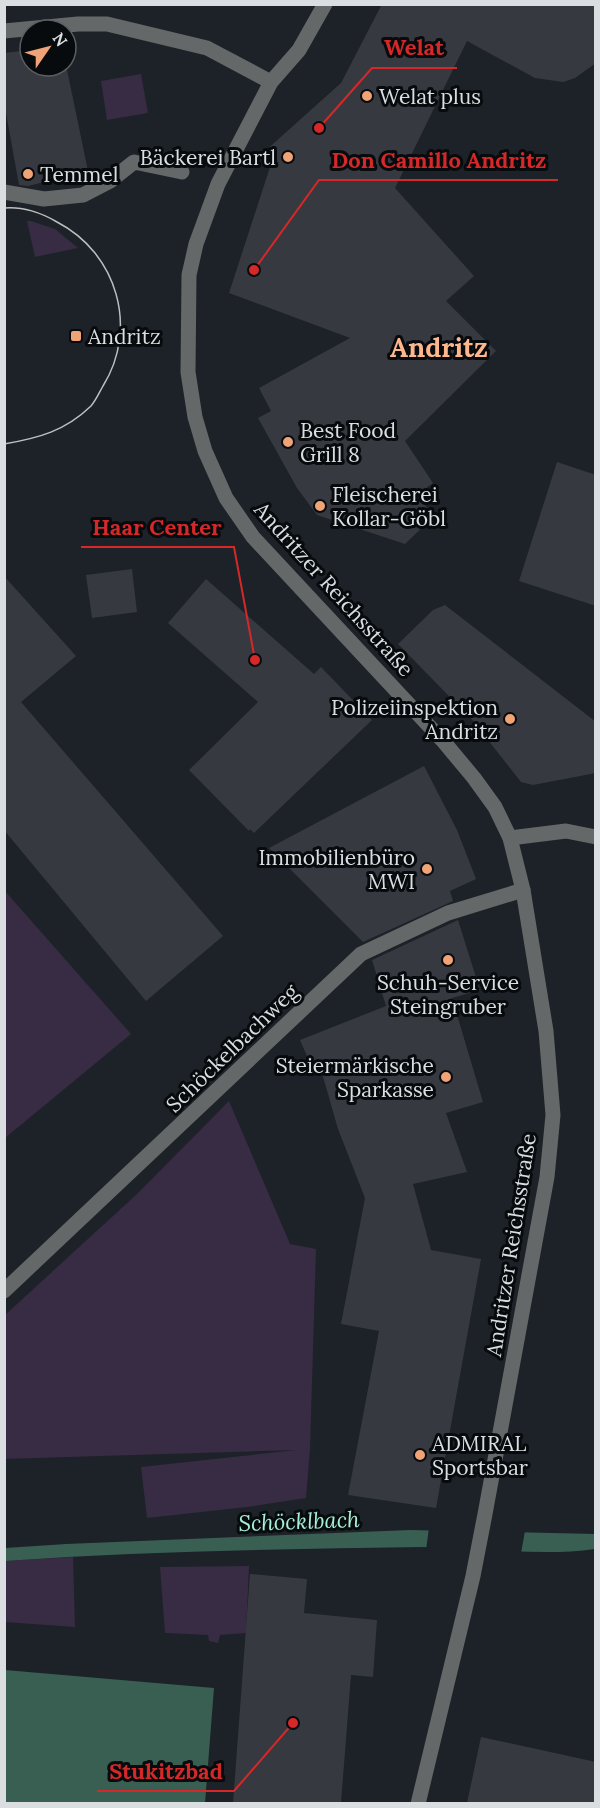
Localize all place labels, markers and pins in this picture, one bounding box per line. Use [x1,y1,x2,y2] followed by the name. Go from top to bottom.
[372,28,457,68] callout: Welat
[379,83,481,110] place label: Welat plus
[360,89,374,103] marker: Welat plus
[319,140,558,180] callout: Don Camillo Andritz
[140,144,276,171] place label: Bäckerei Bartl
[281,150,295,164] marker: Bäckerei Bartl
[40,161,118,188] place label: Temmel
[21,167,35,181] marker: Temmel
[87,323,161,350] place label: Andritz
[69,329,83,343] marker: Andritz
[300,417,396,468] place label: Best Food Grill 8
[281,435,295,449] marker: Best Food Grill 8
[332,481,446,532] place label: Fleischerei Kollar-Göbl
[313,499,327,513] marker: Fleischerei Kollar-Göbl
[81,507,234,547] callout: Haar Center
[331,694,498,745] place label: Polizeiinspektion Andritz
[503,712,517,726] marker: Polizeiinspektion Andritz
[258,844,415,895] place label: Immobilienbüro MWI
[420,862,434,876] marker: Immobilienbüro MWI
[441,953,455,967] marker: Schuh-Service Steingruber
[377,969,519,1020] place label: Schuh-Service Steingruber
[276,1052,434,1103] place label: Steiermärkische Sparkasse
[439,1070,453,1084] marker: Steiermärkische Sparkasse
[431,1430,528,1481] place label: ADMIRAL Sportsbar
[413,1448,427,1462] marker: ADMIRAL Sportsbar
[97,1751,234,1791] callout: Stukitzbad

